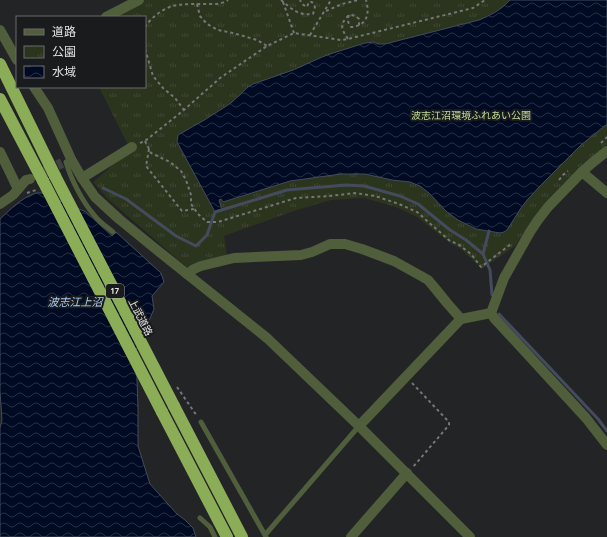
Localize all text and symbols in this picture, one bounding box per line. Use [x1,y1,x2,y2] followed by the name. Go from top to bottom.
[16,16,146,88] legend
[52,24,76,39] text: 道路
[52,44,76,59] text: 公園
[52,64,76,79] text: 水域
[411,109,531,122] park label: 波志江沼環境ふれあい公園
[106,284,124,298] road number: 17
[48,295,104,309] water label: 波志江上沼
[126,296,155,338] street label: 上武道路

